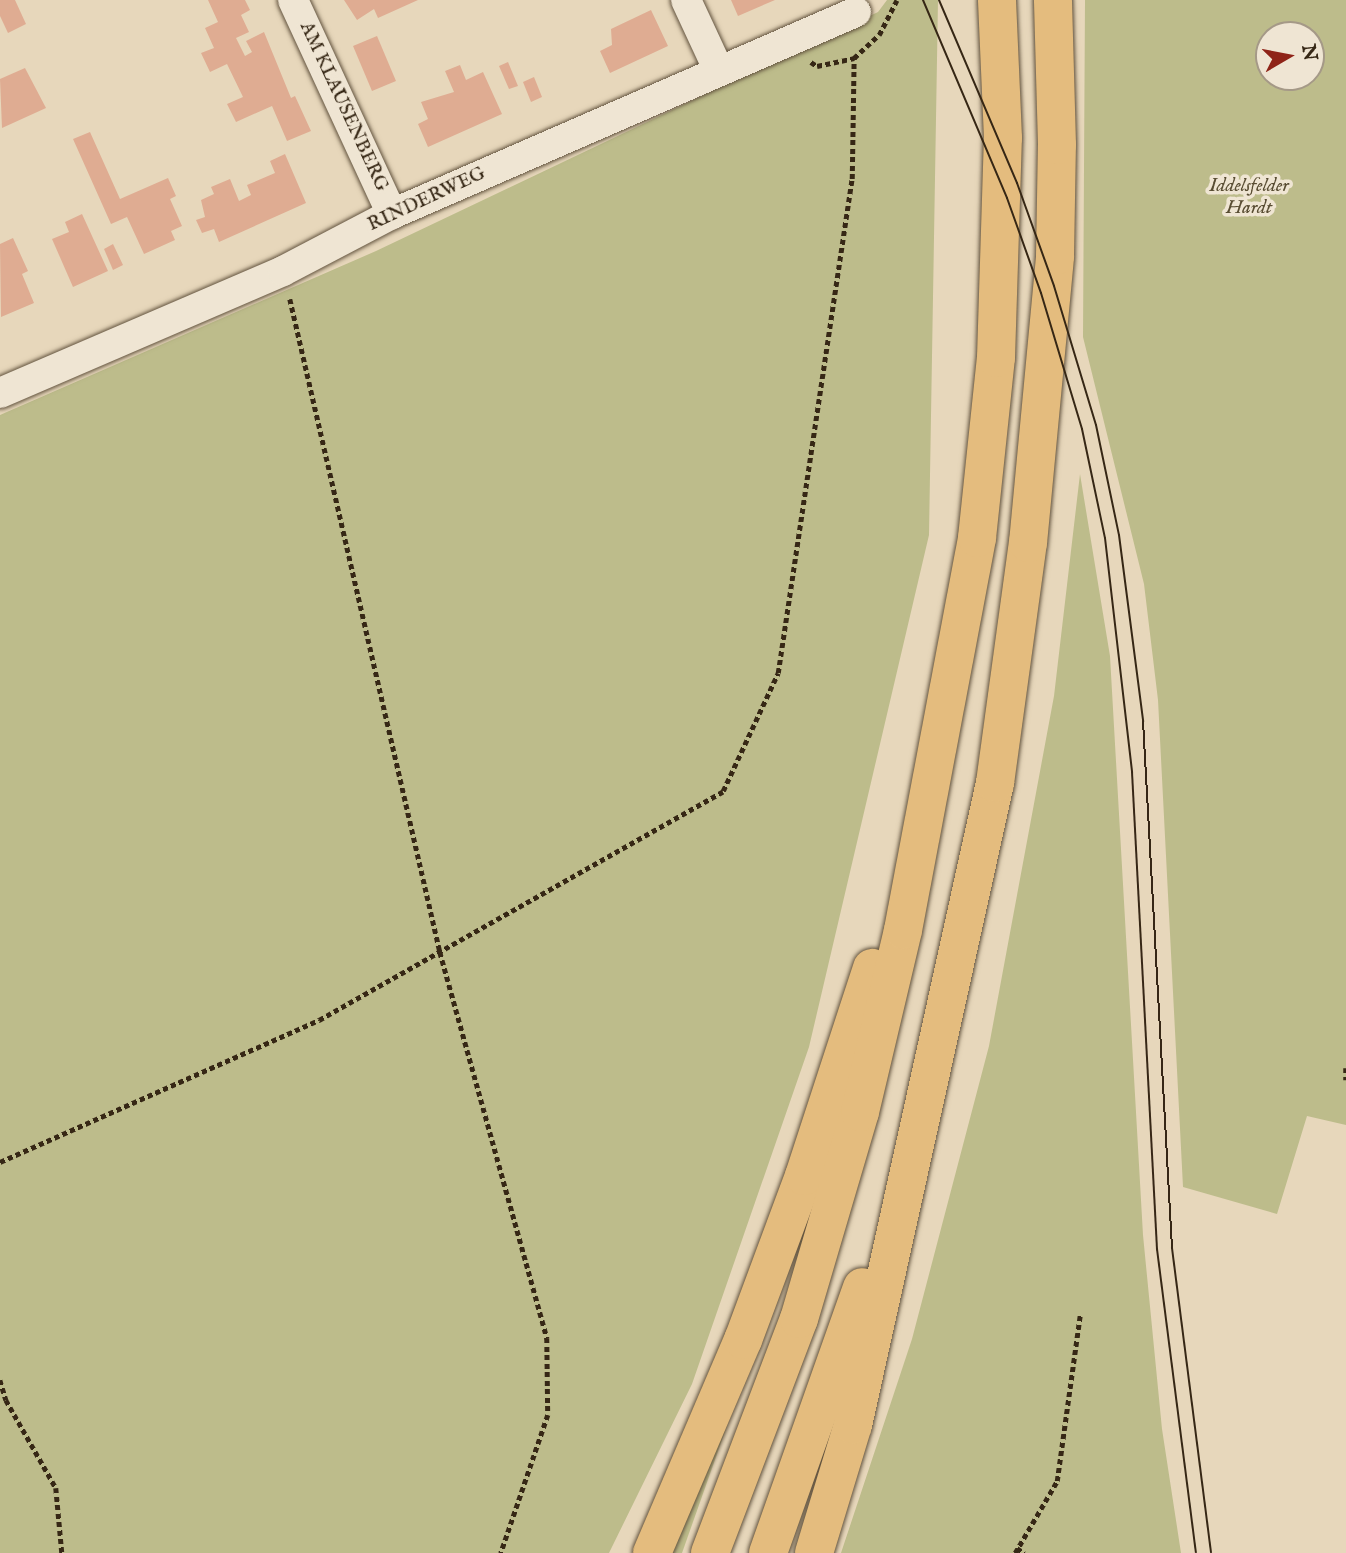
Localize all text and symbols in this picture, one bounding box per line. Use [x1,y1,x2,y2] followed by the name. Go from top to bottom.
[294,19,392,195] street label: AM KLAUSENBERG
[1255,21,1325,91] north arrow
[1295,43,1322,63] text: N
[365,163,489,237] street label: RINDERWEG
[1209,176,1289,220] park label: Iddelsfelder Hardt

